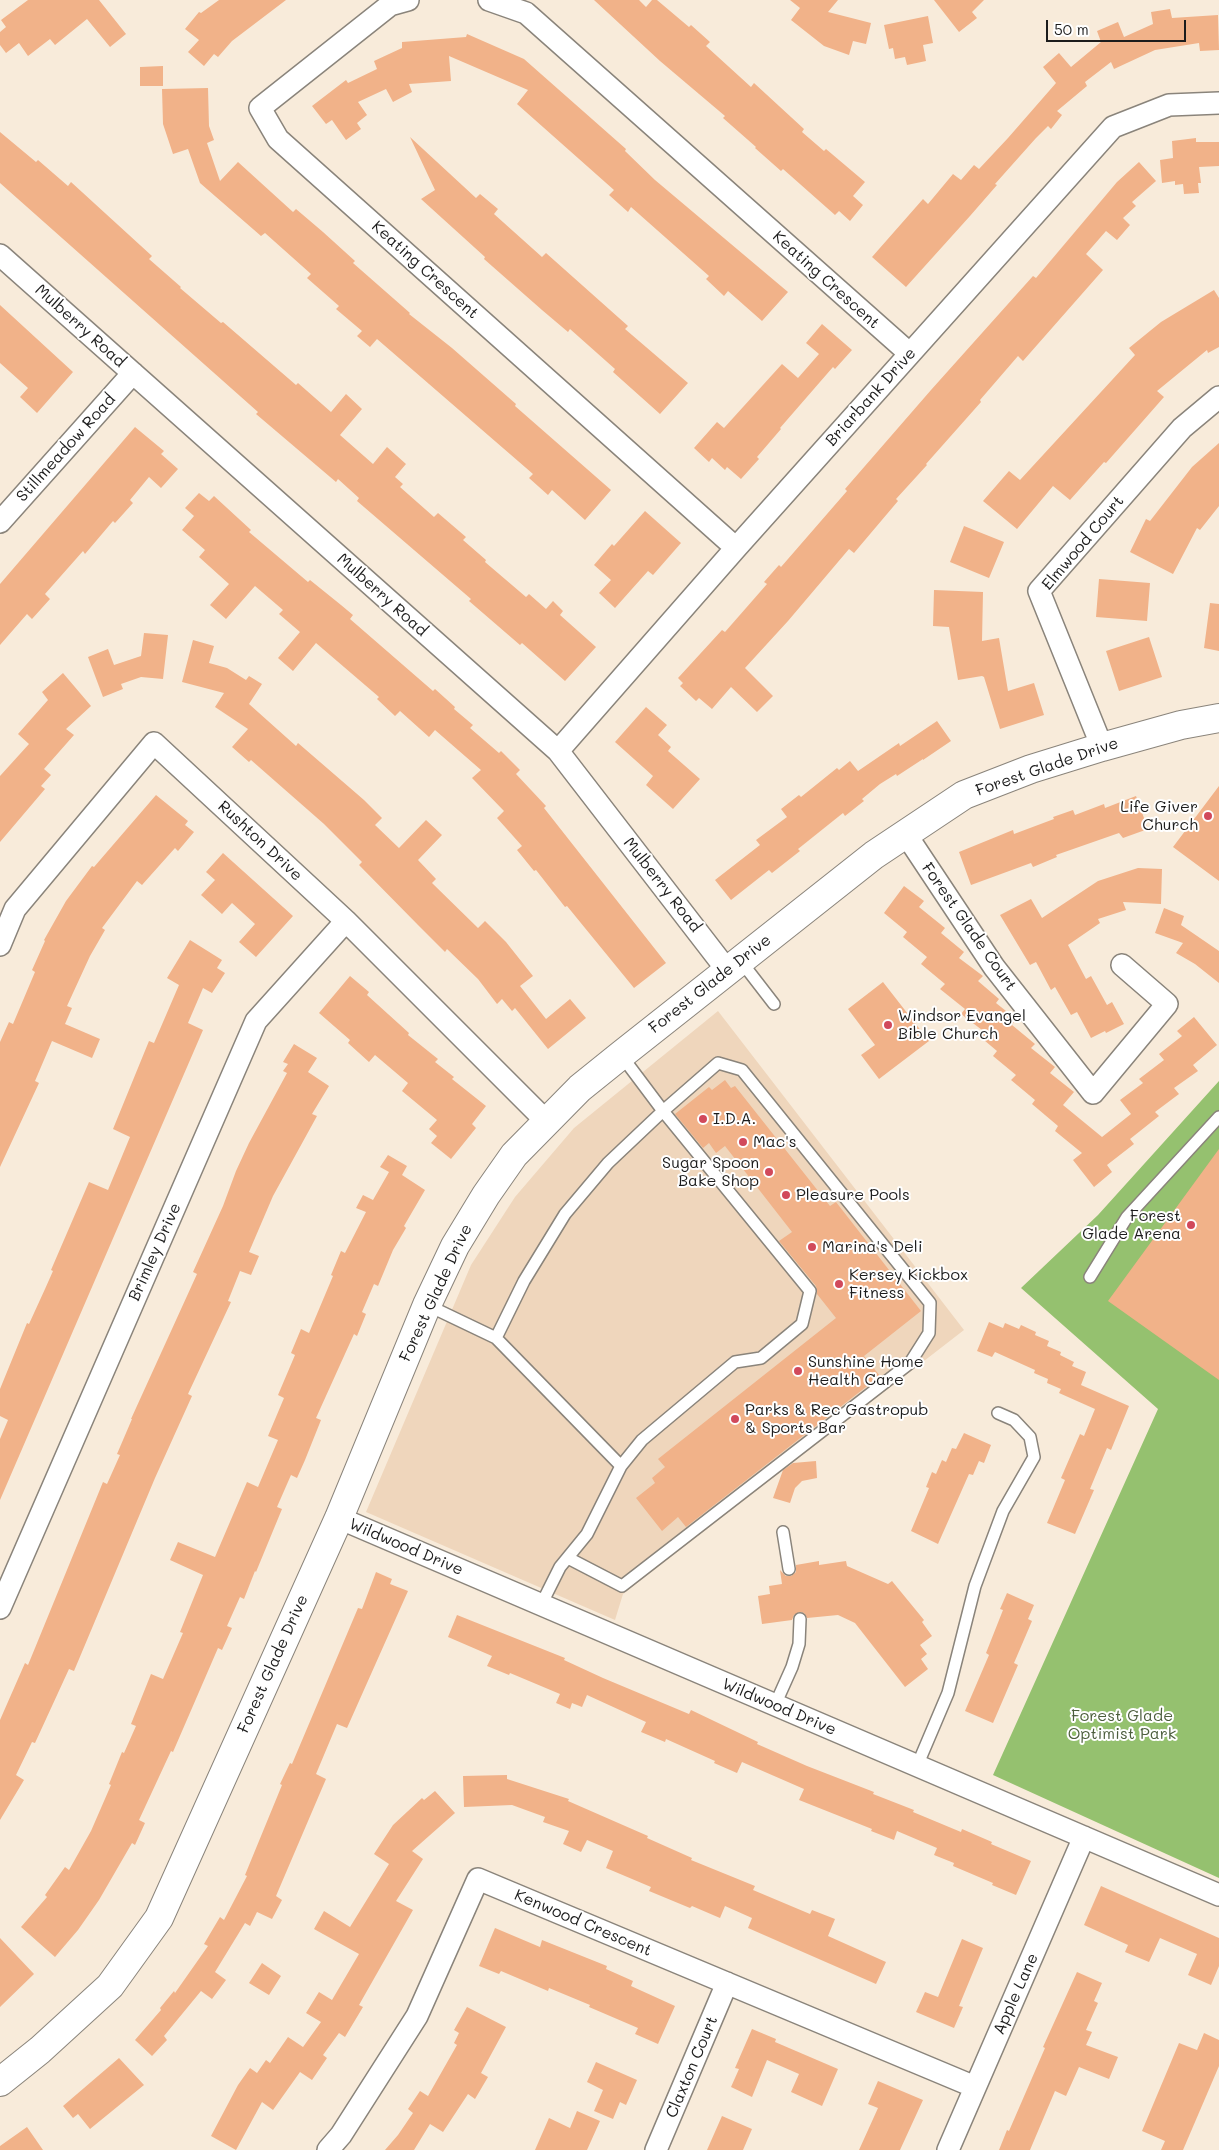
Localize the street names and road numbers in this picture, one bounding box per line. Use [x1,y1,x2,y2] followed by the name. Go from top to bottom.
[368,217,482,323] street label: Keating Crescent
[769,227,883,333] street label: Keating Crescent
[31,280,129,372] street label: Mulberry Road
[822,344,920,450] street label: Briarbank Drive
[12,390,120,506] street label: Stillmeadow Road
[1038,492,1128,594] street label: Elmwood Court
[333,549,431,641] street label: Mulberry Road
[973,734,1121,800] street label: Forest Glade Drive
[214,797,306,885] street label: Rushton Drive
[619,834,705,936] street label: Mulberry Road
[918,859,1020,995] street label: Forest Glade Court
[645,930,775,1038] street label: Forest Glade Drive
[125,1200,185,1304] street label: Brimley Drive
[396,1221,476,1365] street label: Forest Glade Drive
[346,1514,466,1580] street label: Wildwood Drive
[234,1592,312,1736] street label: Forest Glade Drive
[719,1674,839,1740] street label: Wildwood Drive
[511,1885,655,1961] street label: Kenwood Crescent
[990,1950,1042,2038] street label: Apple Lane
[662,2013,722,2121] street label: Claxton Court

